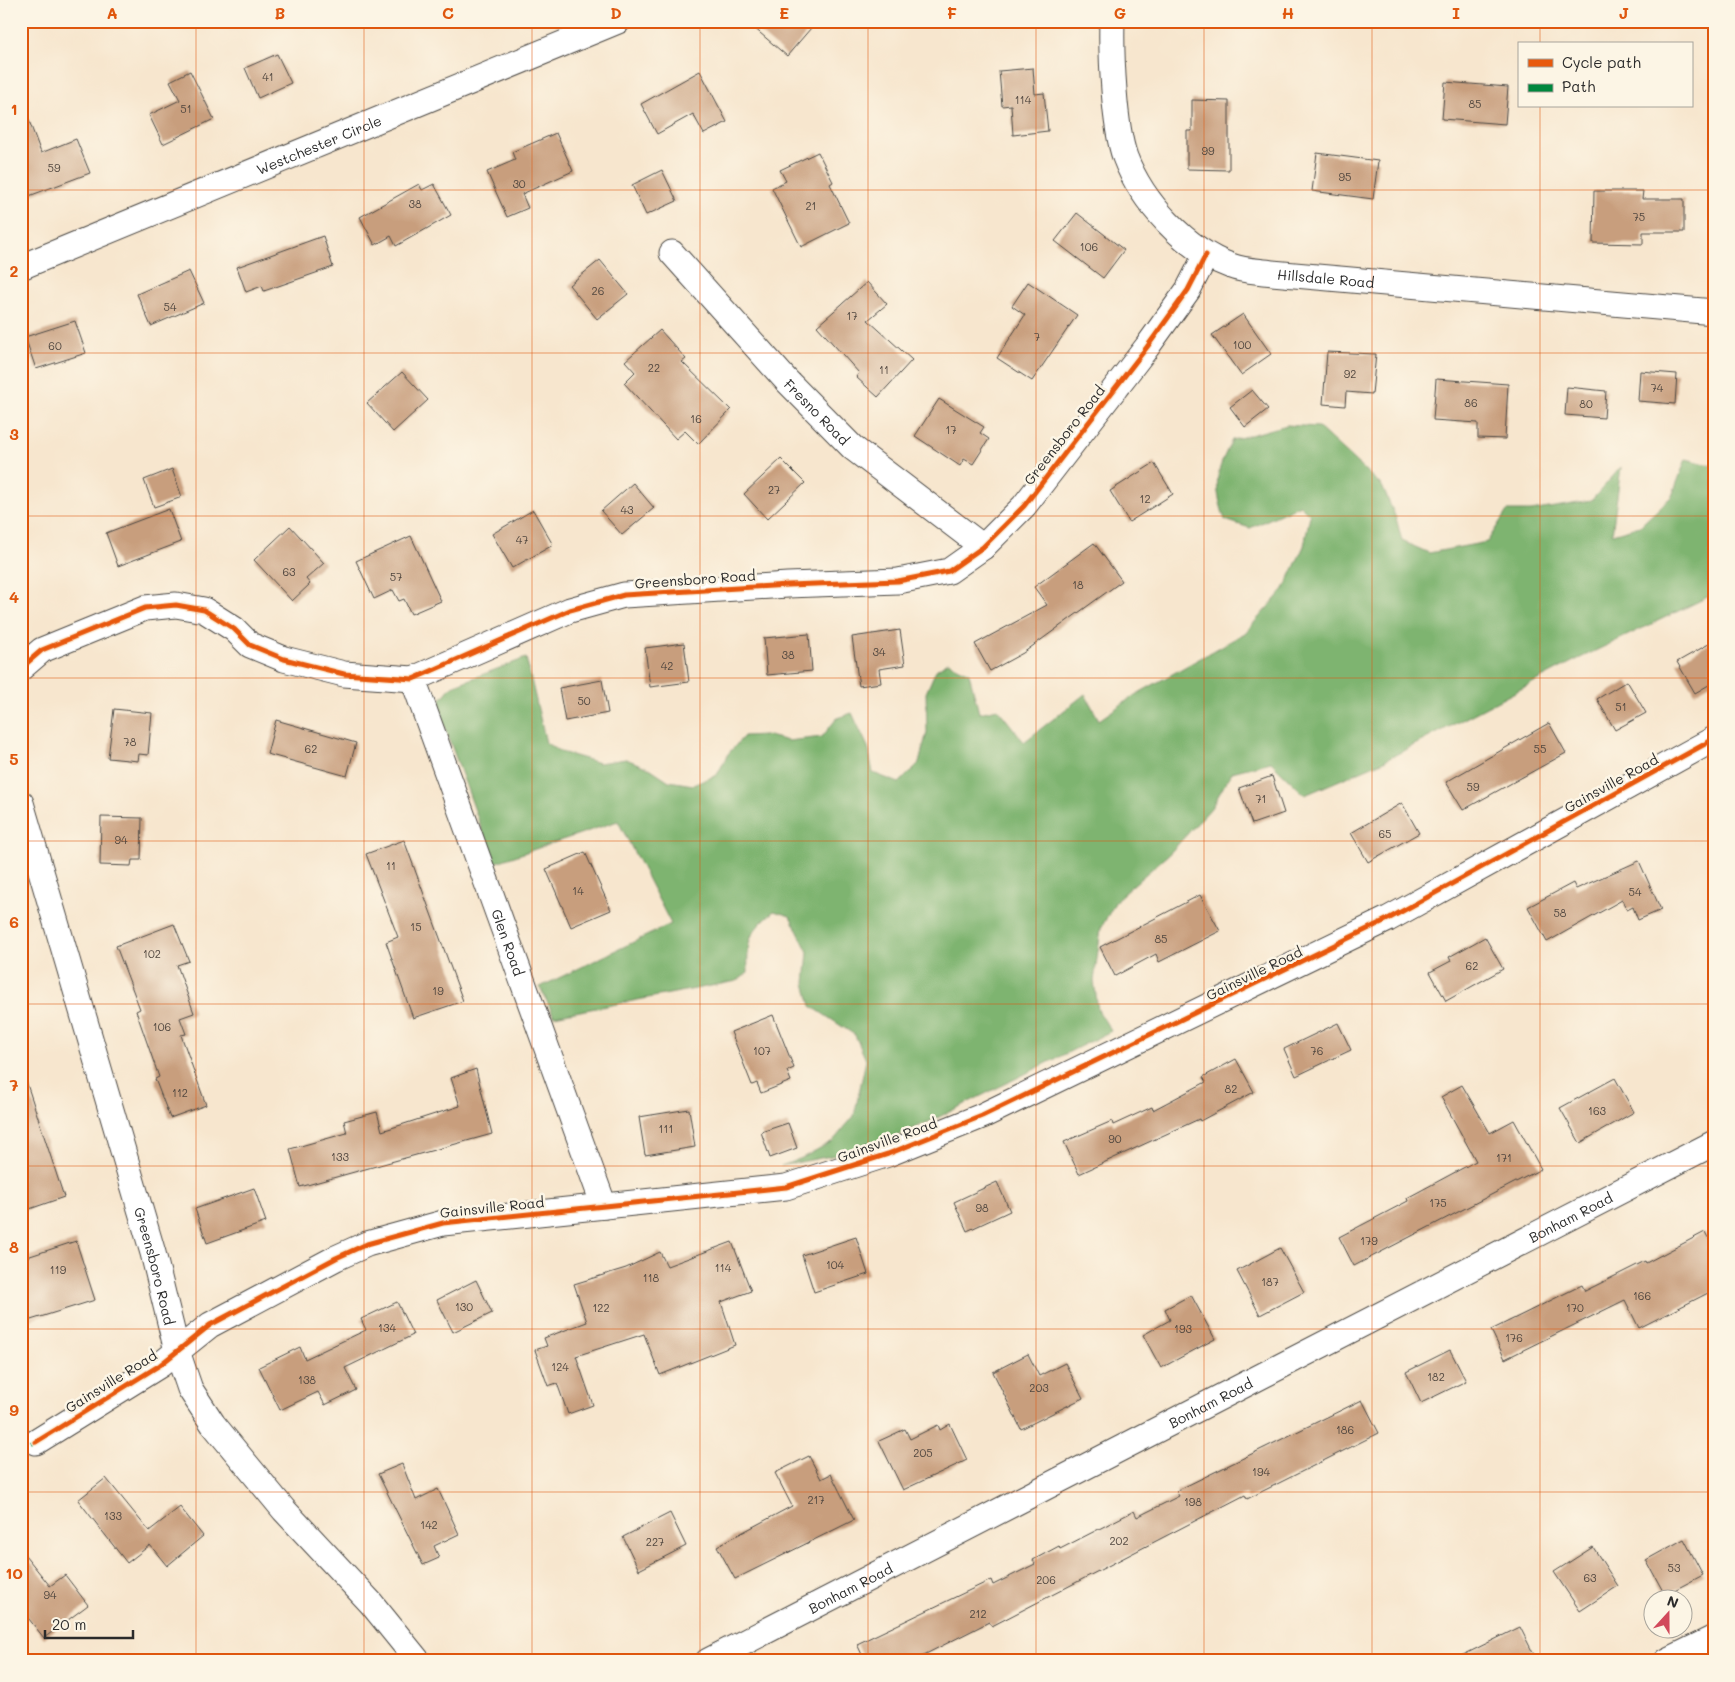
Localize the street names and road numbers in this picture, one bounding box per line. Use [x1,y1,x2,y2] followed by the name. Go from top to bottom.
[253,110,384,179] street label: Westchester Circle
[1277,264,1375,292] street label: Hillsdale Road
[780,374,854,449] street label: Fresno Road
[1019,381,1109,489] street label: Greensboro Road
[634,565,756,593] street label: Greensboro Road
[1561,749,1661,817] street label: Gainsville Road
[488,906,529,978] street label: Glen Road
[1203,941,1305,1004] street label: Gainsville Road
[835,1113,940,1167] street label: Gainsville Road
[1525,1187,1616,1246] street label: Bonham Road
[439,1192,545,1222] street label: Gainsville Road
[130,1205,180,1327] street label: Greensboro Road
[62,1345,161,1417] street label: Gainsville Road
[1165,1373,1256,1432] street label: Bonham Road
[805,1558,896,1617] street label: Bonham Road

